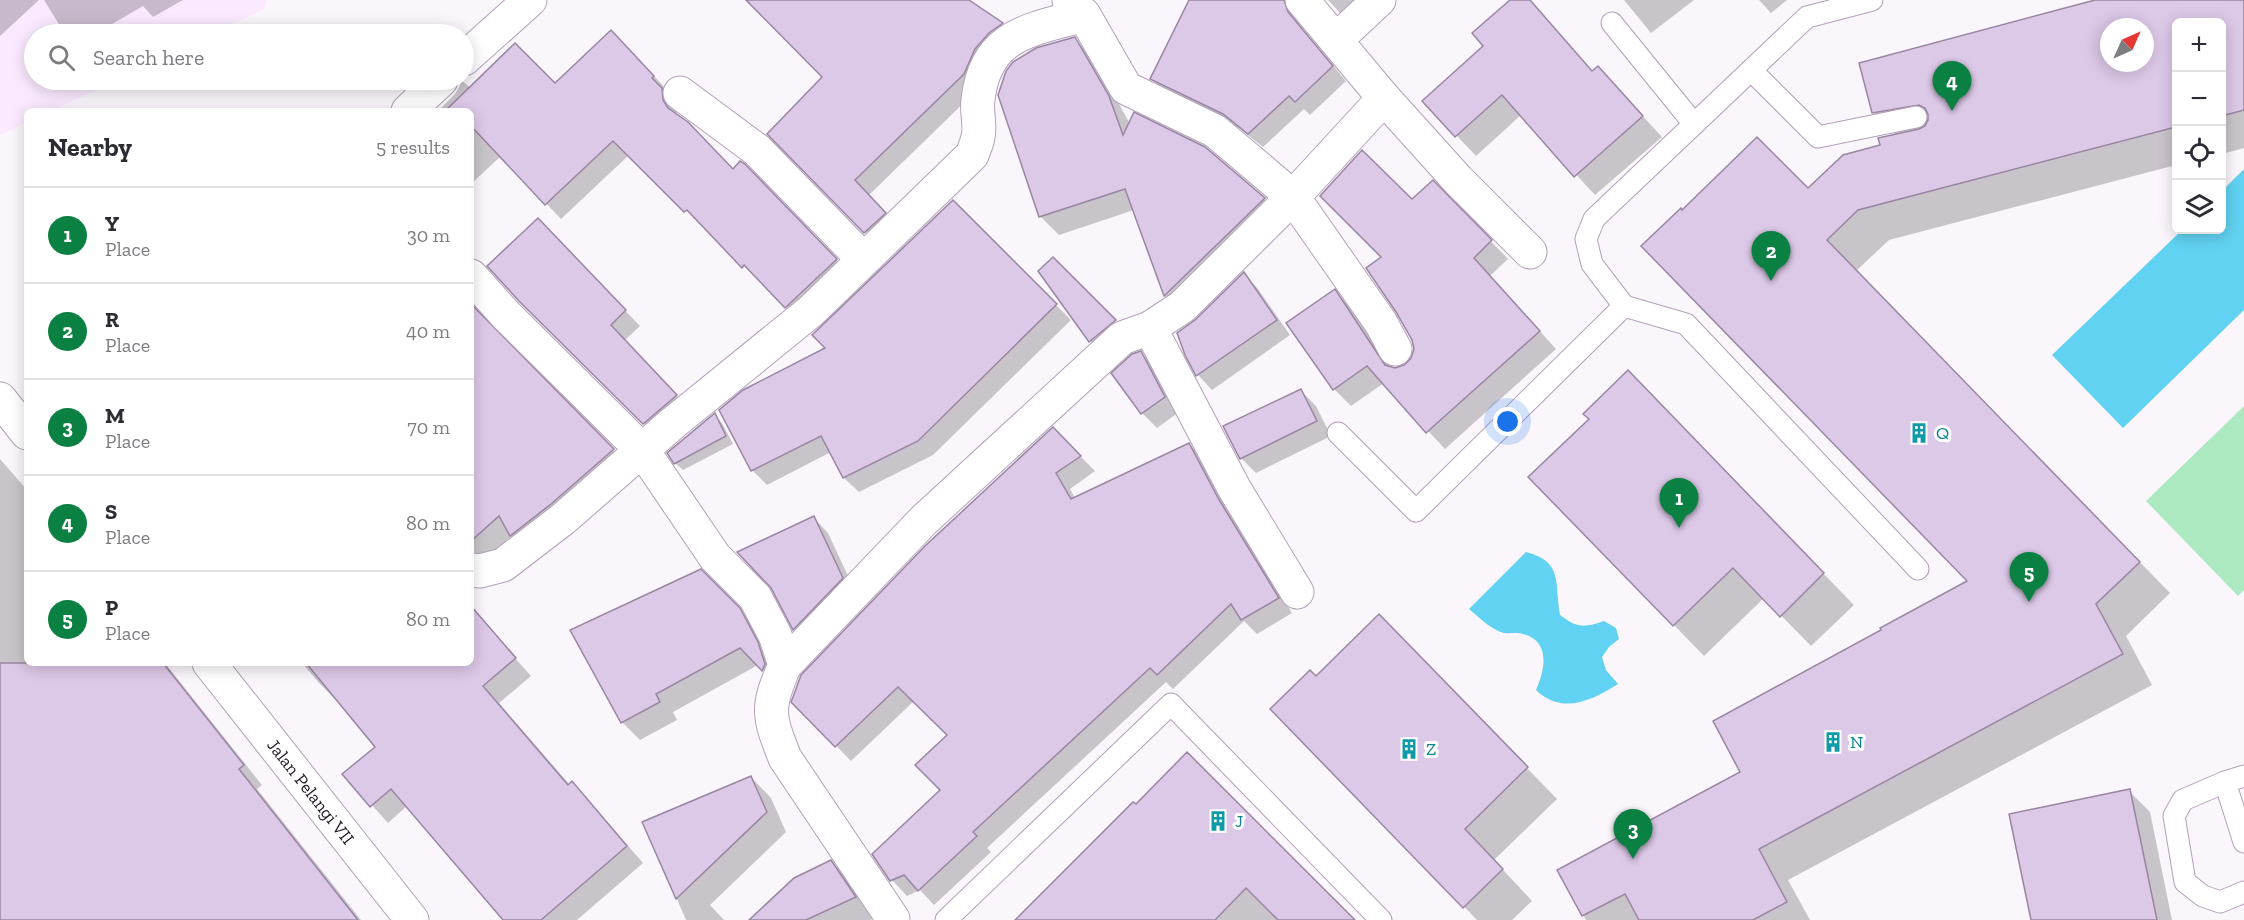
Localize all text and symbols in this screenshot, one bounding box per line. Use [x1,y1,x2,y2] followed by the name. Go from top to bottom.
[2100,18,2154,72] north arrow
[2172,18,2226,234] map controls
[2172,18,2226,72] button: +
[24,24,474,90] search box
[45,41,78,74] icon: search
[93,44,204,71] text: Search here
[1932,62,1972,111] pin: 4
[2172,72,2226,126] button: −
[2172,126,2226,180] button: locate
[48,131,132,163] text: Nearby
[376,135,450,159] text: 5 results
[2172,180,2226,234] button: layers
[105,210,119,237] text: Y
[63,223,72,247] text: 1
[407,223,450,247] text: 30 m
[1752,232,1790,281] pin: 2
[105,237,150,261] text: Place
[105,306,119,333] text: R
[62,319,73,343] text: 2
[406,319,450,343] text: 40 m
[105,333,150,357] text: Place
[105,402,125,429] text: M
[1493,407,1522,436] your location
[62,415,73,439] text: 3
[407,415,450,439] text: 70 m
[1907,421,1931,445] building icon: Q
[1936,422,1949,444] place label: Q
[105,429,150,453] text: Place
[1660,478,1698,528] pin: 1
[105,498,117,525] text: S
[62,511,73,535] text: 4
[406,511,450,535] text: 80 m
[105,525,150,549] text: Place
[2010,552,2048,602] pin: 5
[105,594,118,621] text: P
[62,607,73,631] text: 5
[406,607,450,631] text: 80 m
[105,621,150,645] text: Place
[1821,730,1845,754] building icon: N
[1850,731,1863,753] place label: N
[262,735,359,849] street label: Jalan Pelangi VII
[1397,737,1421,761] building icon: Z
[1426,738,1436,760] place label: Z
[1206,809,1230,833] building icon: J
[1235,810,1243,832] place label: J
[1614,810,1652,859] pin: 3

